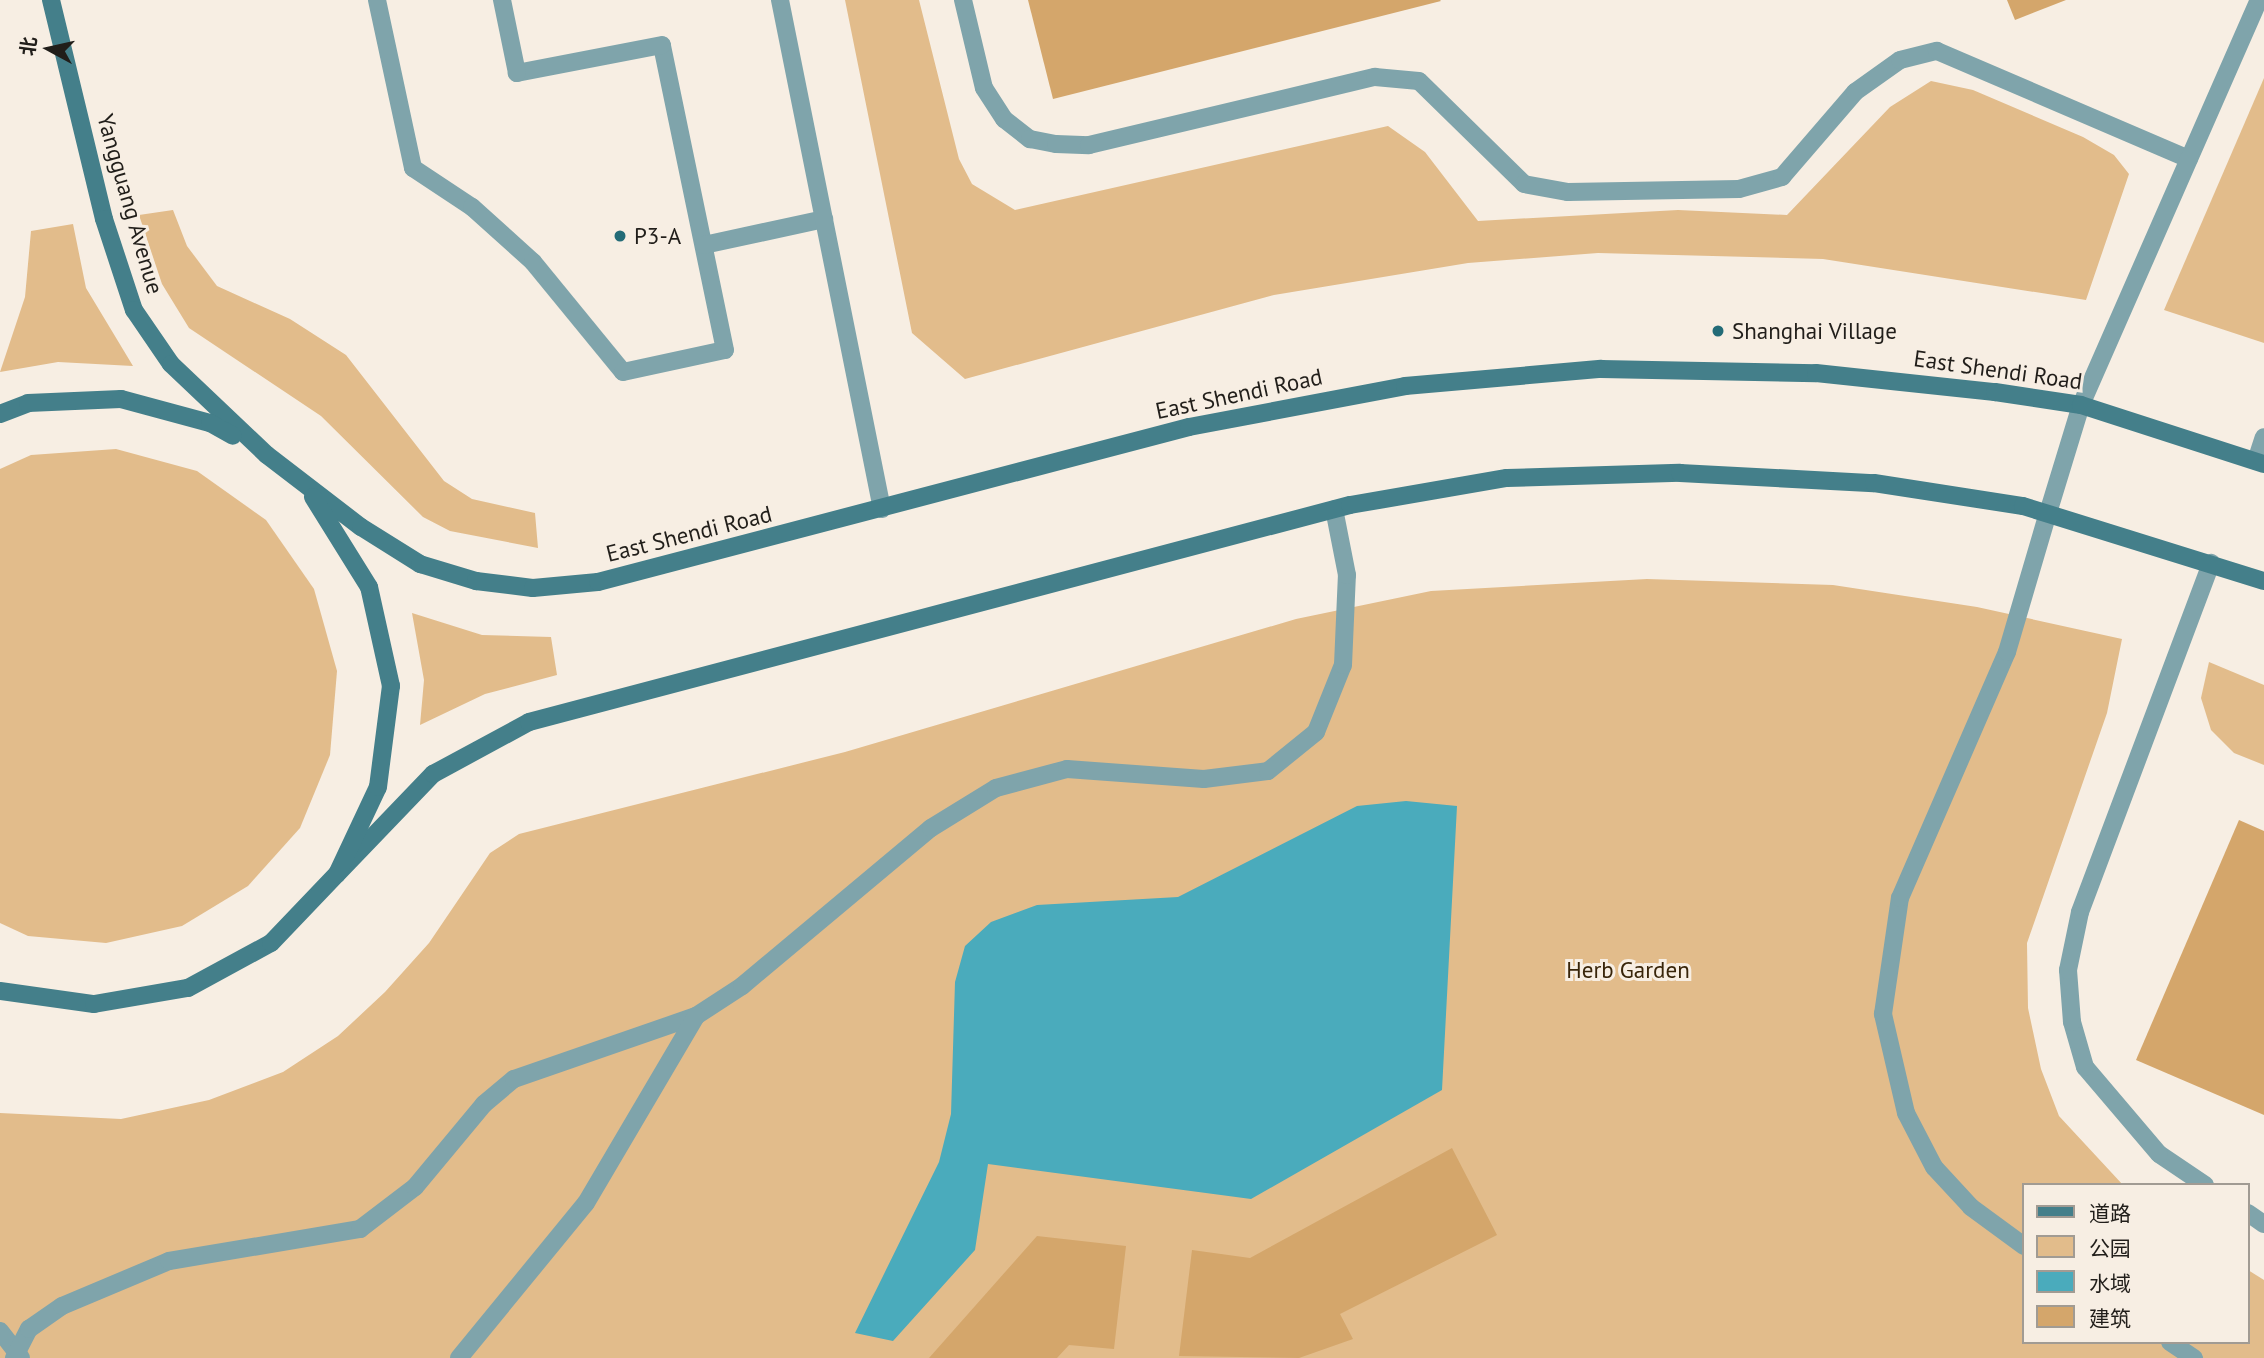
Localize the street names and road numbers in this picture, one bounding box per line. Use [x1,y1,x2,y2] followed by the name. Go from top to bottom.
[91,111,169,297] street label: Yangguang Avenue
[1912,345,2084,395] street label: East Shendi Road
[1153,363,1325,425] street label: East Shendi Road
[603,500,775,568] street label: East Shendi Road

